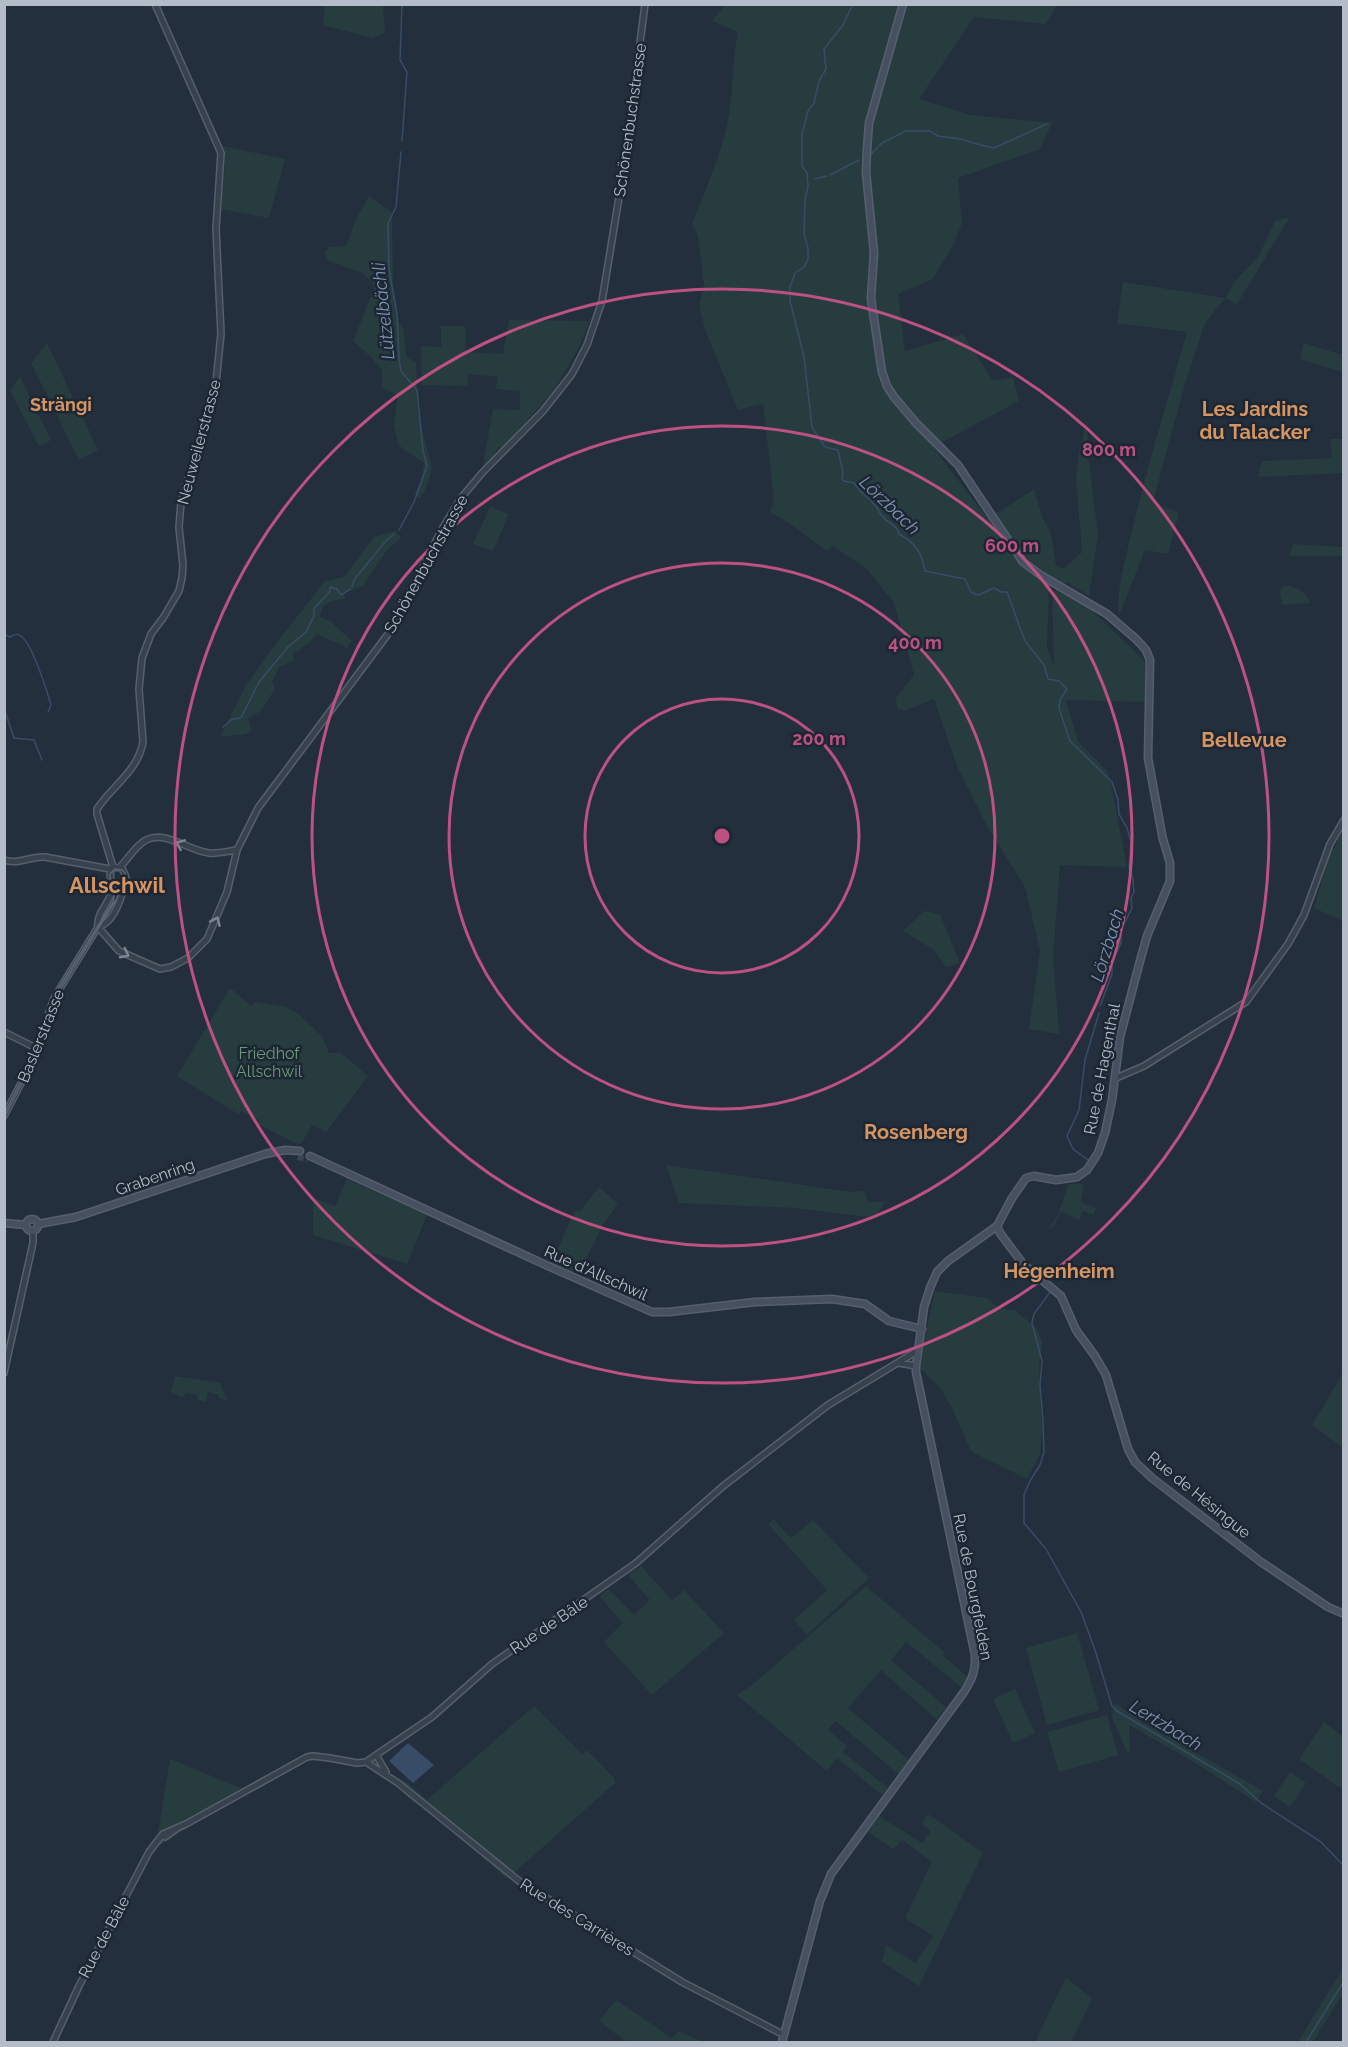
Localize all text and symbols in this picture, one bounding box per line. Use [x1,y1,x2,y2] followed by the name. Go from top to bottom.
[610,42,650,198] street label: Schönenbuchstrasse
[367,260,399,361] water label: Lützelbächli
[173,378,225,506] street label: Neuweilerstrasse
[30,394,92,415] district label: Strängi
[1199,397,1311,444] district label: Les Jardins du Talacker
[1082,439,1136,460] text: 800 m
[856,471,924,539] water label: Lörzbach
[380,492,472,636] street label: Schönenbuchstrasse
[985,535,1039,556] text: 600 m
[888,632,942,653] text: 400 m
[792,728,846,749] text: 200 m
[1201,728,1287,752] district label: Bellevue
[712,826,732,846] centre of rings
[176,839,187,851] one-way arrow
[69,872,166,898] district label: Allschwil
[1086,906,1128,984] water label: Lörzbach
[209,917,221,928] one-way arrow
[118,947,129,958] one-way arrow
[14,987,68,1085] street label: Baslerstrasse
[1080,1001,1124,1136] street label: Rue de Hagenthal
[236,1044,303,1081] park label: Friedhof Allschwil
[864,1120,968,1144] district label: Rosenberg
[113,1155,197,1199] street label: Grabenring
[541,1242,651,1305] street label: Rue d'Allschwil
[1003,1259,1115,1283] district label: Hégenheim
[1144,1448,1254,1542] street label: Rue de Hésingue
[949,1512,997,1662] street label: Rue de Bourgfelden
[506,1592,592,1658] street label: Rue de Bâle
[1126,1695,1206,1755] water label: Lertzbach
[517,1874,638,1960] street label: Rue des Carrières
[75,1893,133,1981] street label: Rue de Bâle

